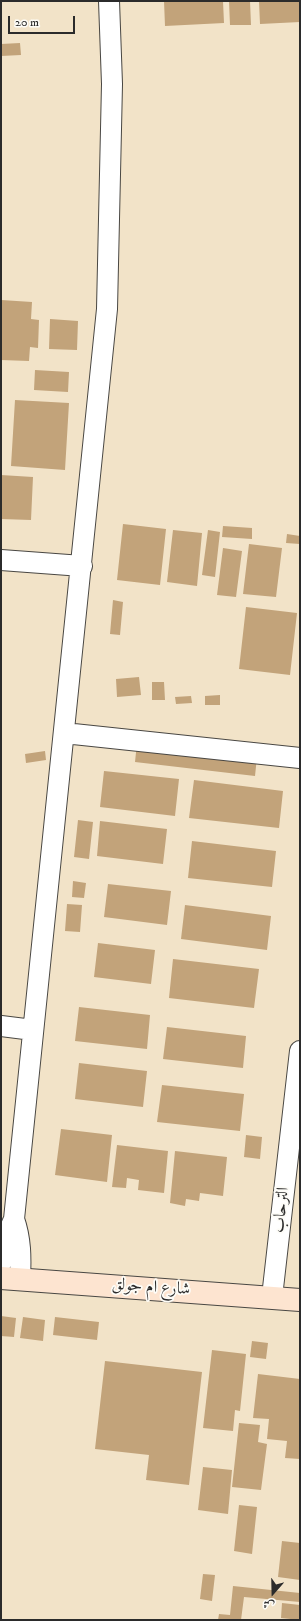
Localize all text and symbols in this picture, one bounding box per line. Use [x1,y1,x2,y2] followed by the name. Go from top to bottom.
[10,8,77,34] scale bar
[15,15,39,30] text: 20 m
[269,1186,295,1234] street label: الترحاب
[111,1275,191,1301] street label: شارع ام جولق
[253,1573,293,1613] north arrow
[261,1596,276,1613] text: ش

